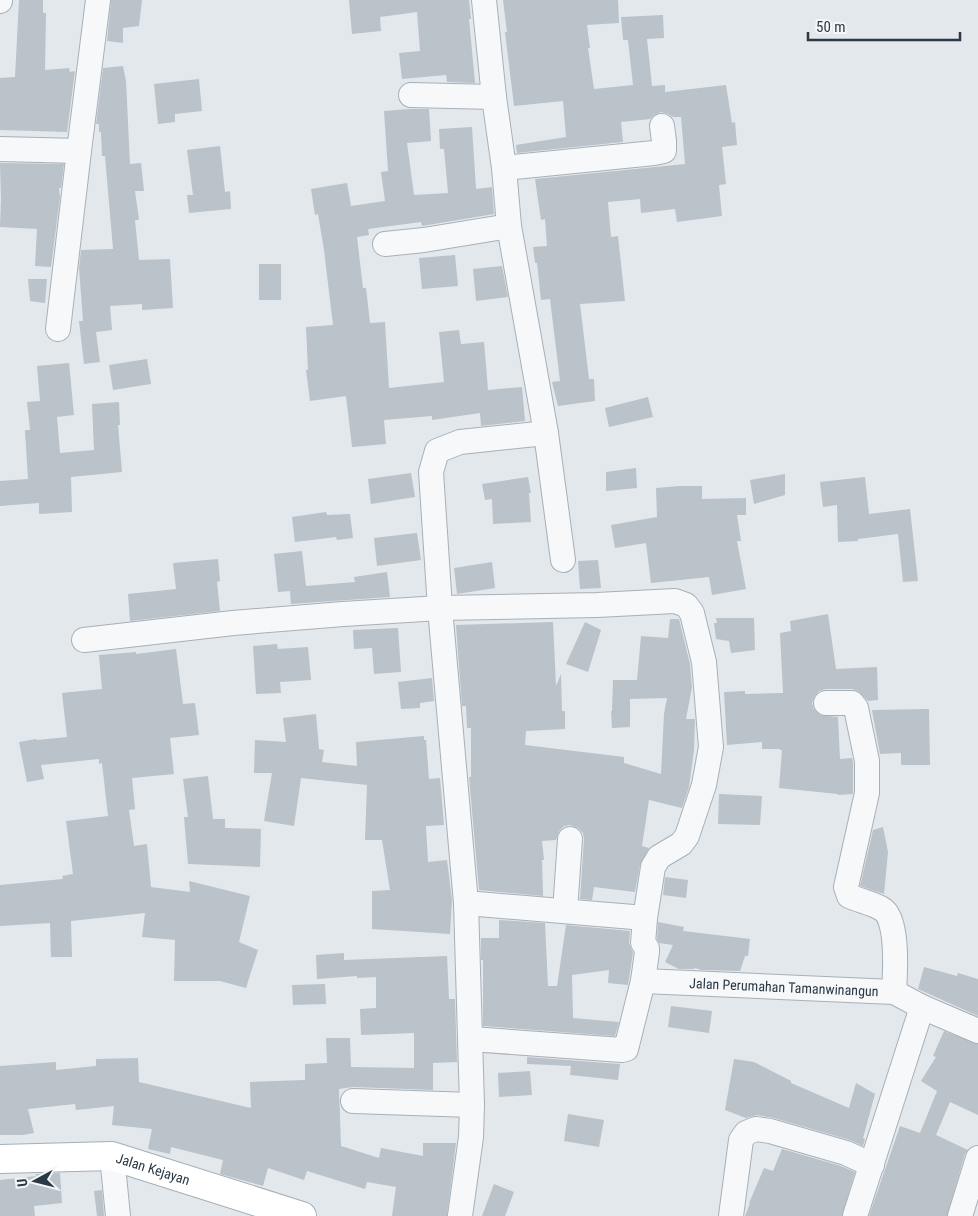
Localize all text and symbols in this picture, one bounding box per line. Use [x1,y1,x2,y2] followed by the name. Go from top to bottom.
[808,10,960,42] scale bar
[816,18,846,36] text: 50 m
[689,975,879,999] street label: Jalan Perumahan Tamanwinangun
[114,1150,192,1188] street label: Jalan Kejayan
[10,1156,60,1206] north arrow
[14,1178,31,1188] text: U

